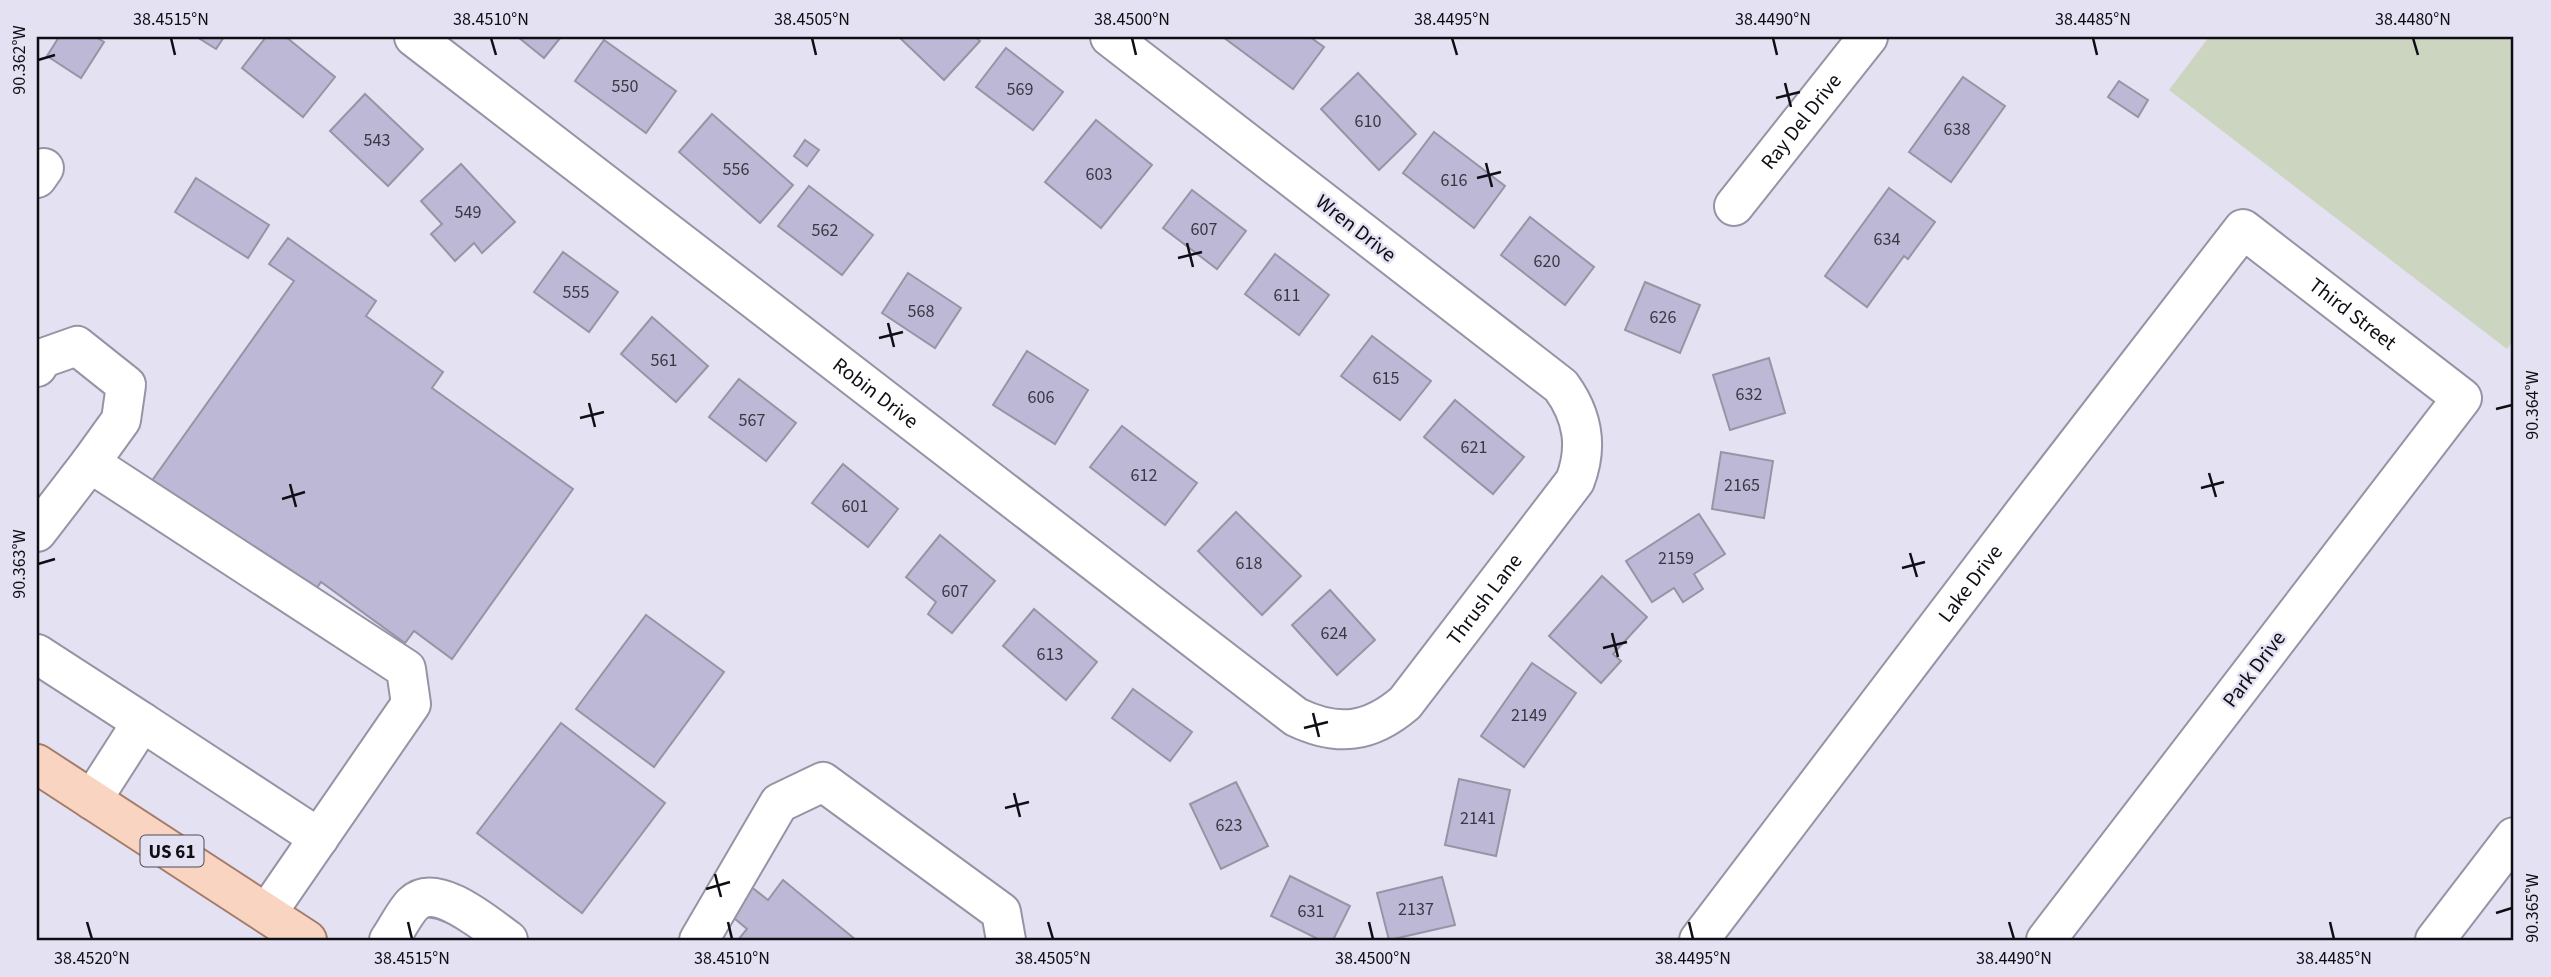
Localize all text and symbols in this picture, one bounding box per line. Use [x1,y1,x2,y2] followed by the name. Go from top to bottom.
[133,7,209,32] text: 38.4515°N
[453,7,529,32] text: 38.4510°N
[774,7,850,32] text: 38.4505°N
[1094,7,1170,32] text: 38.4500°N
[1414,7,1490,32] text: 38.4495°N
[1735,7,1811,32] text: 38.4490°N
[2055,7,2131,32] text: 38.4485°N
[2375,7,2451,32] text: 38.4480°N
[7,25,32,95] text: 90.362°W
[1754,67,1849,176] street label: Ray Del Drive
[612,74,638,99] house number: 550
[1007,77,1033,102] house number: 569
[1355,109,1381,134] house number: 610
[1944,117,1970,142] house number: 638
[364,128,390,153] house number: 543
[723,157,749,182] house number: 556
[1086,162,1112,187] house number: 603
[1441,168,1467,193] house number: 616
[1309,187,1403,269] street label: Wren Drive
[455,200,481,225] house number: 549
[1191,217,1217,242] house number: 607
[812,218,838,243] house number: 562
[1874,227,1900,252] house number: 634
[1534,249,1560,274] house number: 620
[2303,270,2403,357] street label: Third Street
[563,280,589,305] house number: 555
[1274,283,1300,308] house number: 611
[908,299,934,324] house number: 568
[1650,305,1676,330] house number: 626
[651,348,677,373] house number: 561
[826,350,925,436] street label: Robin Drive
[1373,366,1399,391] house number: 615
[2520,370,2545,440] text: 90.364°W
[1736,382,1762,407] house number: 632
[1028,385,1054,410] house number: 606
[739,408,765,433] house number: 567
[1461,435,1487,460] house number: 621
[1131,463,1157,488] house number: 612
[1724,473,1760,498] house number: 2165
[842,494,868,519] house number: 601
[7,529,32,599] text: 90.363°W
[1931,538,2010,629] street label: Lake Drive
[1658,546,1694,571] house number: 2159
[1439,547,1529,652] street label: Thrush Lane
[1236,551,1262,576] house number: 618
[942,579,968,604] house number: 607
[1321,621,1347,646] house number: 624
[2215,624,2293,714] street label: Park Drive
[1037,642,1063,667] house number: 613
[1511,703,1547,728] house number: 2149
[1460,806,1496,831] house number: 2141
[1216,813,1242,838] house number: 623
[140,836,204,866] road number: US 61
[2520,873,2545,943] text: 90.365°W
[1398,897,1434,922] house number: 2137
[1298,899,1324,924] house number: 631
[54,946,130,971] text: 38.4520°N
[374,946,450,971] text: 38.4515°N
[694,946,770,971] text: 38.4510°N
[1015,946,1091,971] text: 38.4505°N
[1335,946,1411,971] text: 38.4500°N
[1655,946,1731,971] text: 38.4495°N
[1976,946,2052,971] text: 38.4490°N
[2296,946,2372,971] text: 38.4485°N

